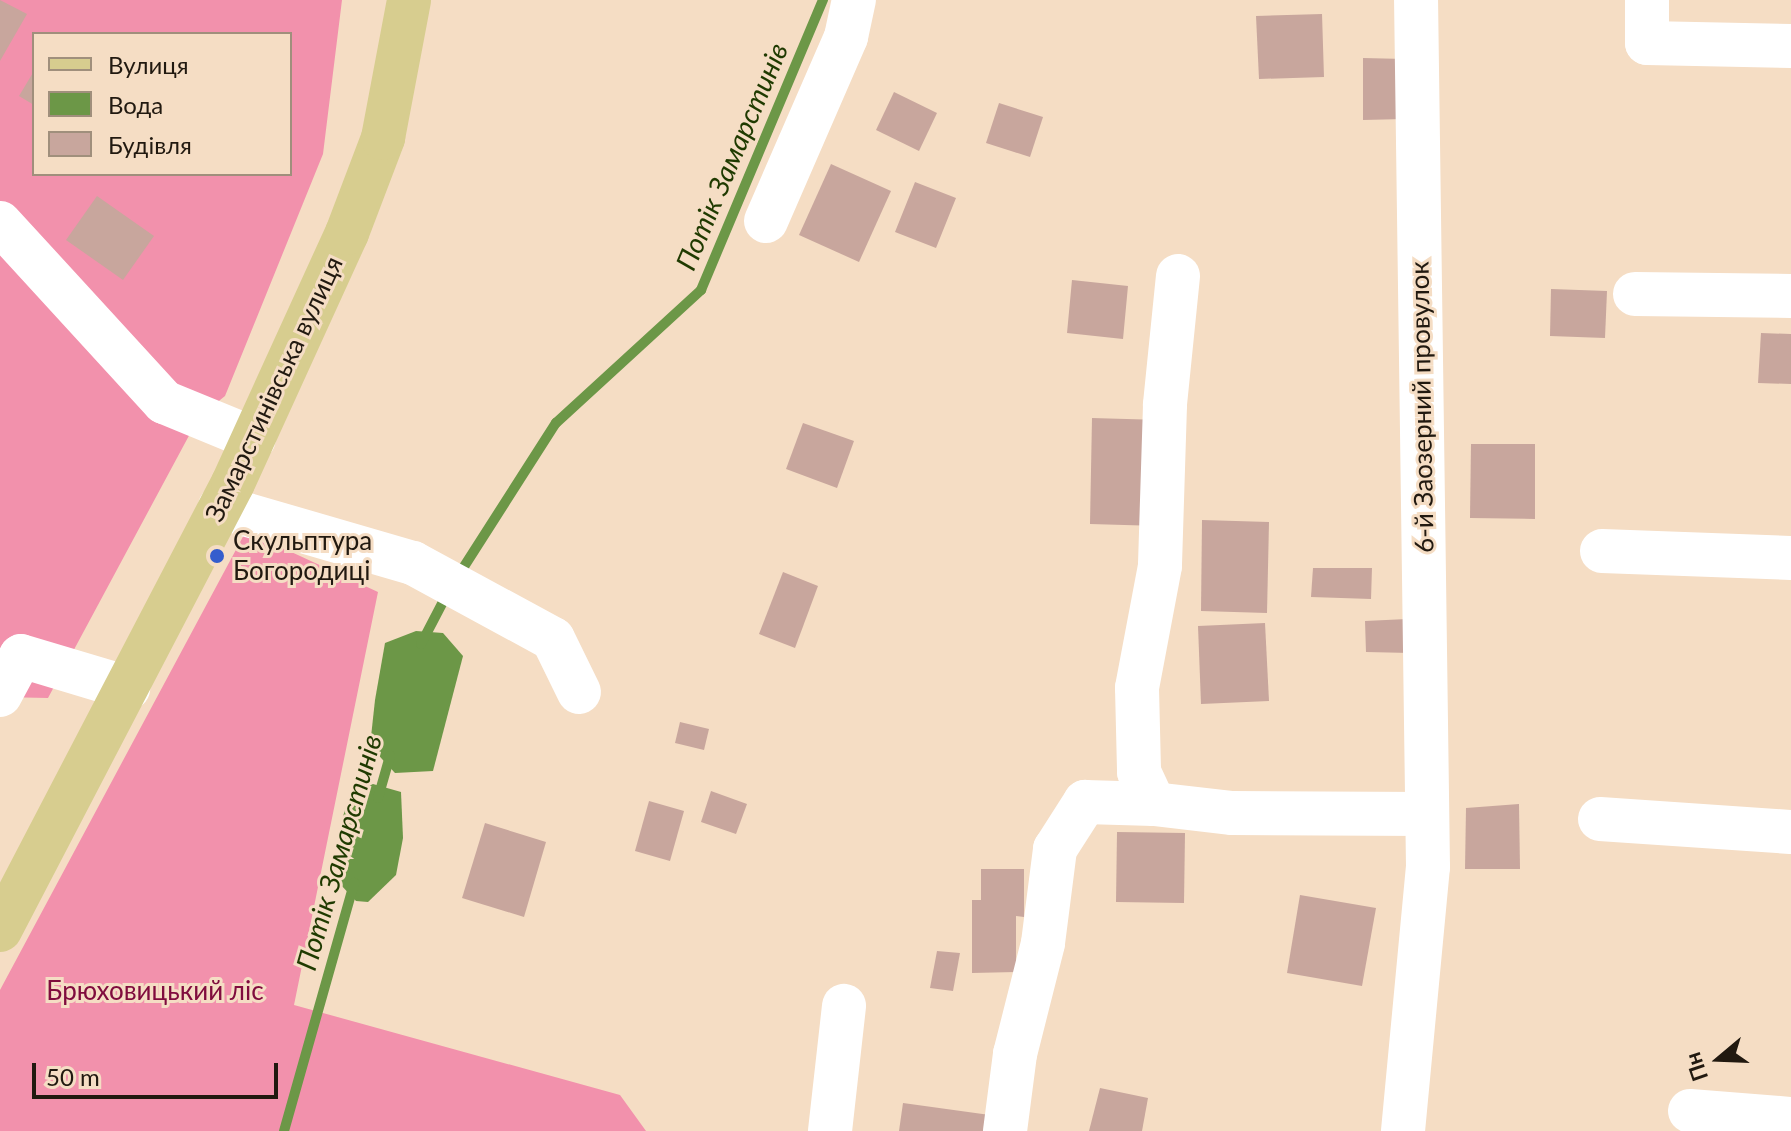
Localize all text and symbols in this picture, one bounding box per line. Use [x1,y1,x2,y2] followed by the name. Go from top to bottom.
[32,32,292,176] legend
[668,37,794,275] water label: Потік Замарстинів
[108,50,189,79] text: Вулиця
[108,90,163,119] text: Вода
[108,130,192,159] text: Будівля
[199,251,349,527] street label: Замарстинівська вулиця
[1404,261,1440,553] street label: 6-й Заозерний провулок
[233,525,372,586] place label: Скульптура Богородиці
[208,547,226,565] marker: Скульптура Богородиці
[288,730,388,974] water label: Потік Замарстинів
[46,975,264,1007] park label: Брюховицький ліс
[1679,1019,1759,1099] north arrow
[36,1047,282,1097] scale bar
[1678,1049,1713,1085] text: Пн
[46,1062,100,1091] text: 50 m

